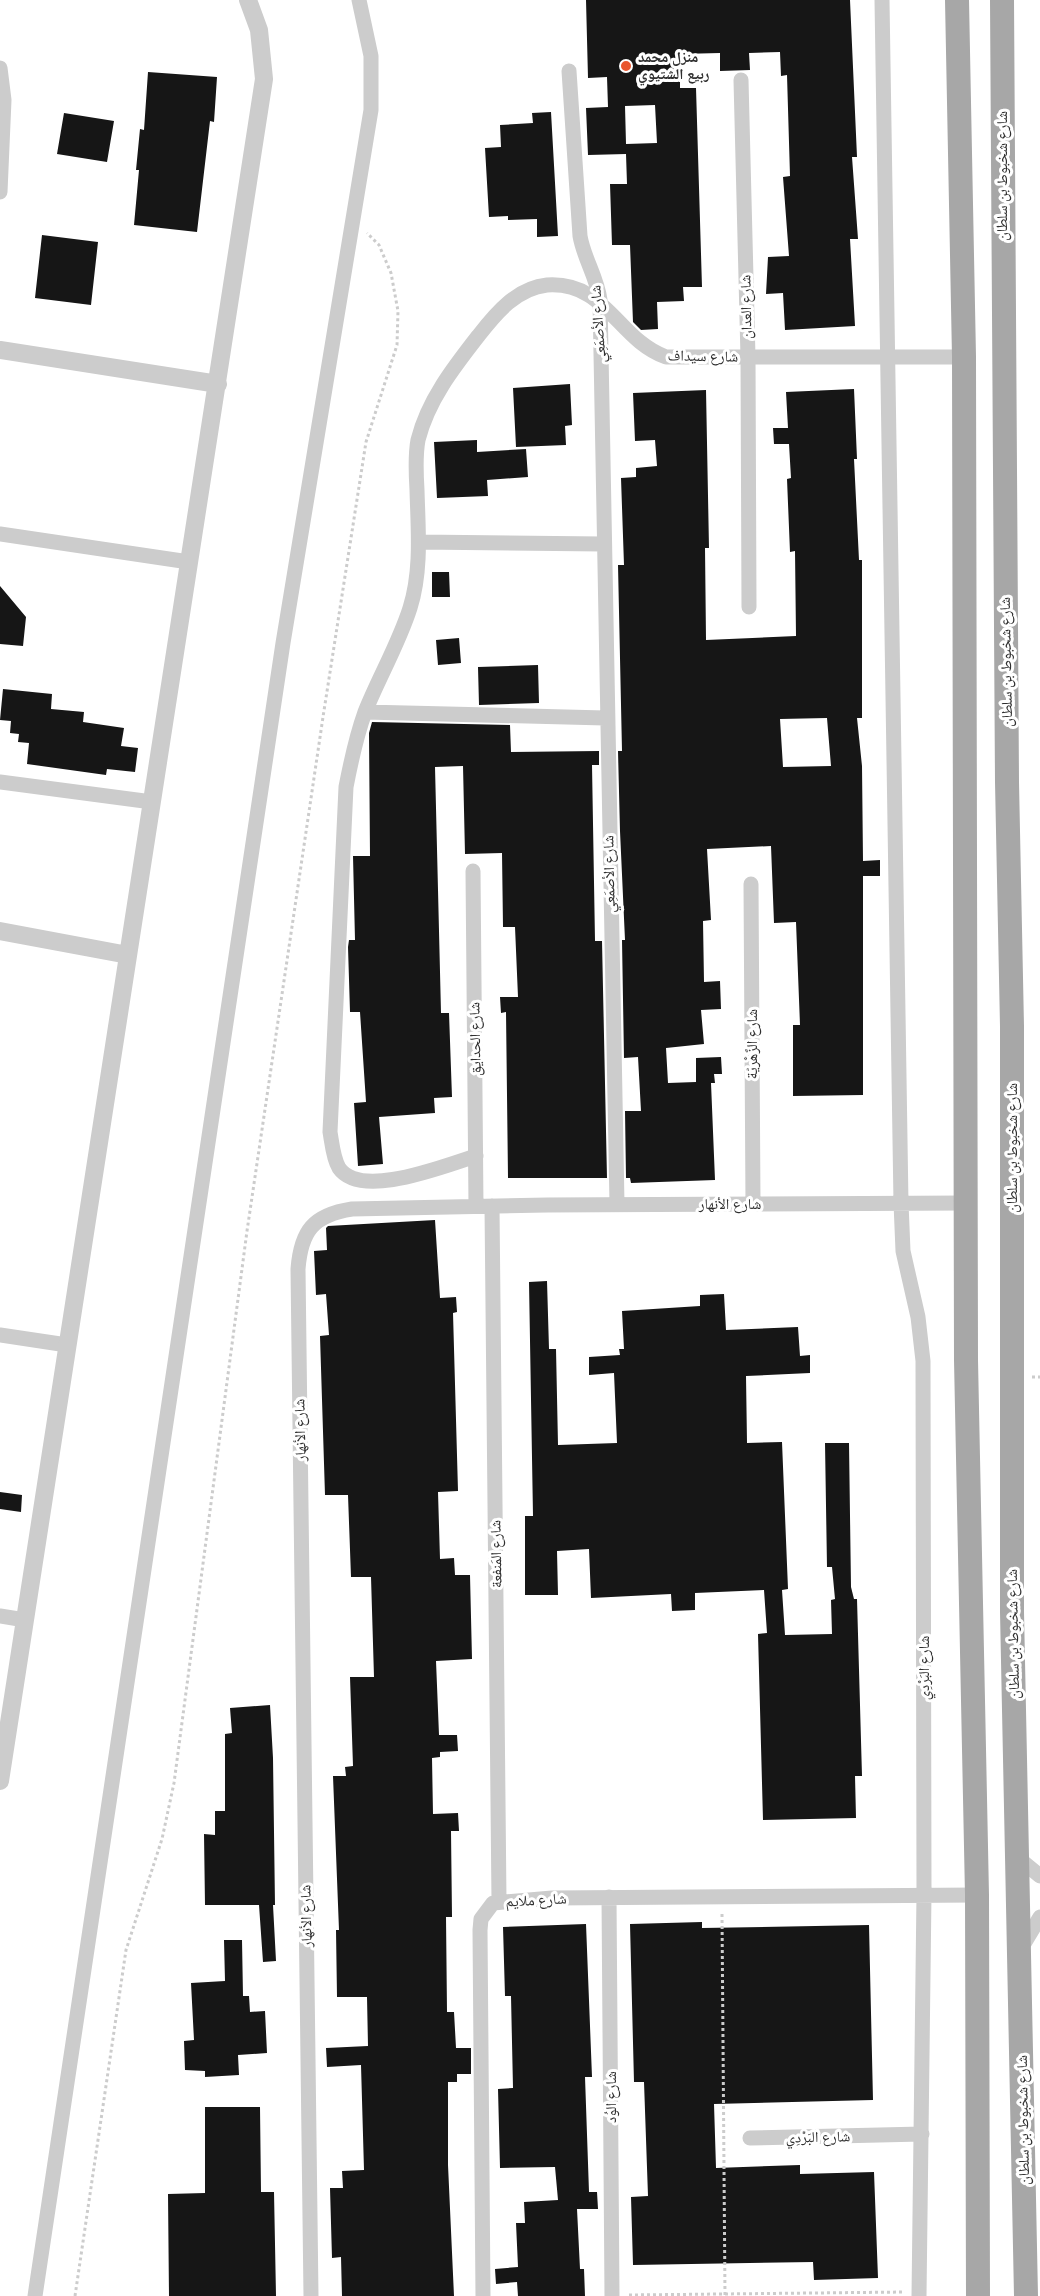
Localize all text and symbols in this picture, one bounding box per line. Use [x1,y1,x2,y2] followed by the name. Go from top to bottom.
[638,48,710,86] place label: منزل محمد ربيع الشتيوي
[619,59,633,73] marker: منزل محمد ربيع الشتيوي
[993,111,1012,241] street label: شارع شخبوط بن سلطان
[736,275,757,339] street label: شارع العدان
[586,284,612,363] street label: شارع الأصمَعِي
[668,346,739,367] street label: شارع سيداف
[996,597,1017,727] street label: شارع شخبوط بن سلطان
[599,835,621,913] street label: شارع الأصمَعِي
[465,1002,486,1076] street label: شارع الحدايق
[743,1009,762,1079] street label: شارع الزَّهْريّة
[1003,1083,1022,1213] street label: شارع شخبوط بن سلطان
[698,1195,761,1214] street label: شارع الأنهار
[290,1398,311,1463] street label: شارع الأنهار
[486,1520,507,1588] street label: شارع المَنفعة
[1003,1569,1024,1699] street label: شارع شخبوط بن سلطان
[915,1636,936,1700] street label: شارع البَرْدِي
[296,1884,317,1949] street label: شارع الأنهار
[505,1889,567,1912] street label: شارع ملايم
[1013,2055,1034,2185] street label: شارع شخبوط بن سلطان
[602,2071,621,2123] street label: شارع الوُد
[786,2127,851,2149] street label: شارع البَرْدِي

